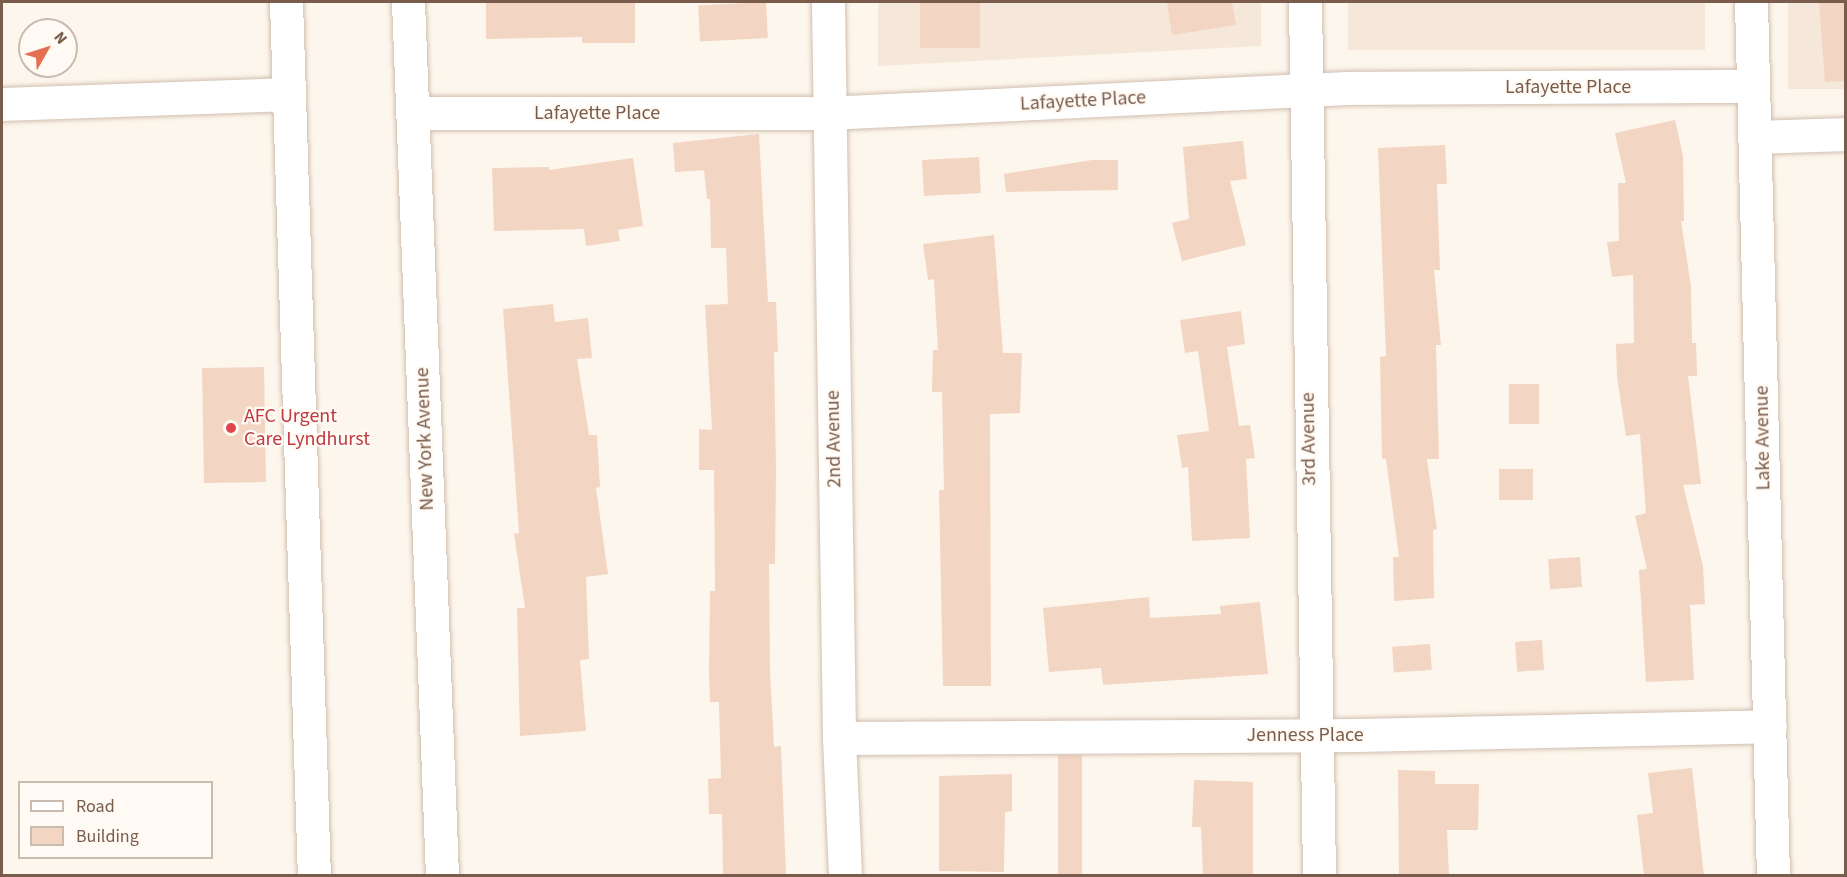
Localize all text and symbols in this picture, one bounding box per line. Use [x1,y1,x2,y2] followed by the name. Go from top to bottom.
[18,18,78,78] north arrow
[49,27,72,49] text: N
[1505,75,1631,99] street label: Lafayette Place
[1019,86,1147,116] street label: Lafayette Place
[534,101,660,125] street label: Lafayette Place
[411,367,439,511] street label: New York Avenue
[1750,385,1776,491] street label: Lake Avenue
[821,390,847,488] street label: 2nd Avenue
[1296,392,1322,486] street label: 3rd Avenue
[244,404,370,451] place label: AFC Urgent Care Lyndhurst
[222,419,240,437] marker: AFC Urgent Care Lyndhurst
[1246,723,1364,747] street label: Jenness Place
[18,781,213,859] legend
[76,794,115,819] text: Road
[76,824,139,849] text: Building

